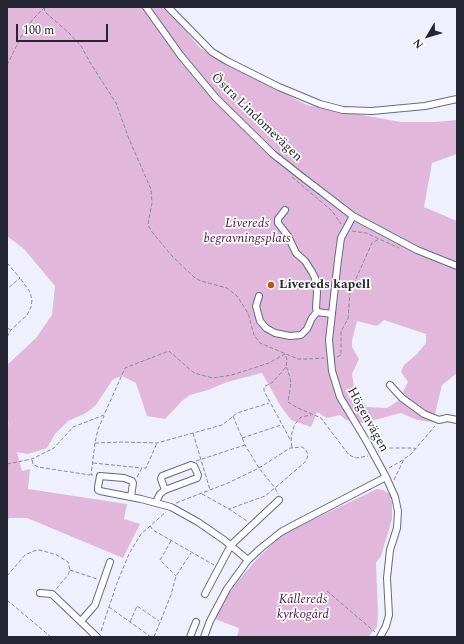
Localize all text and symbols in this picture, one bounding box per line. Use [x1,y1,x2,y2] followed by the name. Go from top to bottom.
[18,16,110,42] scale bar
[408,16,448,56] north arrow
[23,21,54,40] text: 100 m
[409,35,428,52] text: N
[207,71,305,165] street label: Östra Lindomevägen
[203,216,291,247] park label: Livereds begravningsplats
[279,277,370,293] place label: Livereds kapell
[266,280,276,290] marker: Livereds kapell
[343,385,391,455] street label: Högenvägen
[277,592,329,623] park label: Kållereds kyrkogård

